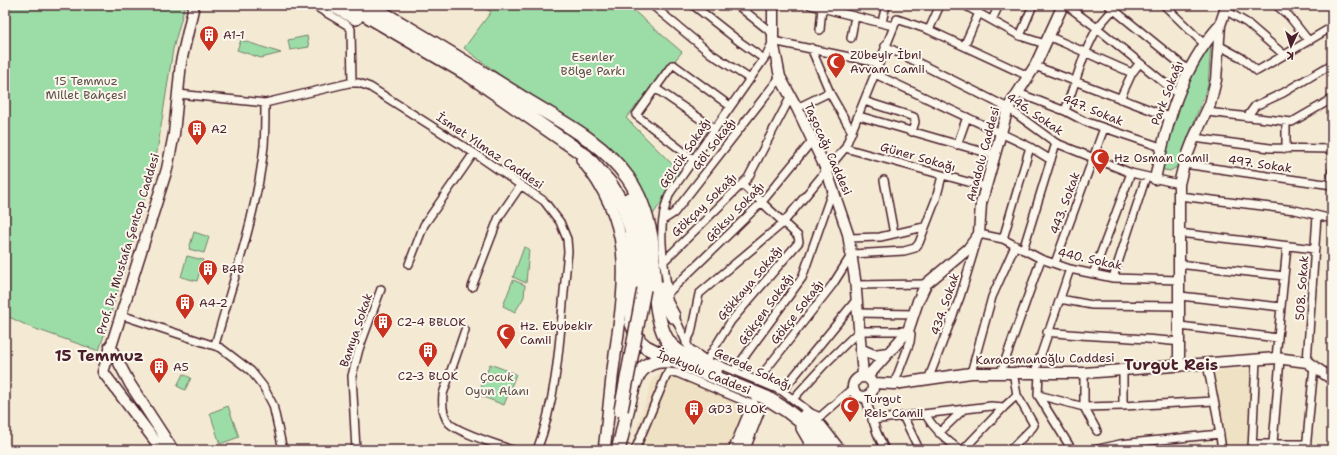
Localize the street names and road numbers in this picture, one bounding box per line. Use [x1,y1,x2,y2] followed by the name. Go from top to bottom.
[1147,58,1187,128] street label: Park Sokağı
[1003,89,1067,139] street label: 446. Sokak
[1060,91,1126,130] street label: 447. Sokak
[800,100,856,198] street label: Taşocağı Caddesi
[963,105,1003,203] street label: Anadolu Caddesi
[433,109,547,193] street label: İsmet Yılmaz Caddesi
[656,115,714,191] street label: Gölcük Sokağı
[689,115,739,173] street label: Göl Sokağı
[878,139,958,175] street label: Güner Sokağı
[93,151,163,337] street label: Prof. Dr. Mustafa Şentop Caddesi
[1227,152,1293,176] street label: 497. Sokak
[668,170,740,240] street label: Gökçay Sokağı
[1046,170,1084,236] street label: 443. Sokak
[702,178,768,246] street label: Göksu Sokağı
[714,242,786,324] street label: Gökkaya Sokağı
[1056,244,1124,274] street label: 440. Sokak
[1292,255,1312,321] street label: 508. Sokak
[735,270,797,348] street label: Gökçen Sokağı
[927,271,963,337] street label: 434. Sokak
[767,277,827,347] street label: Gökçe Sokağı
[336,291,376,369] street label: Bamya Sokak
[712,344,794,394] street label: Gerede Sokağı
[655,346,753,398] street label: İpekyolu Caddesi
[975,350,1115,368] street label: Karaosmanoğlu Caddesi

